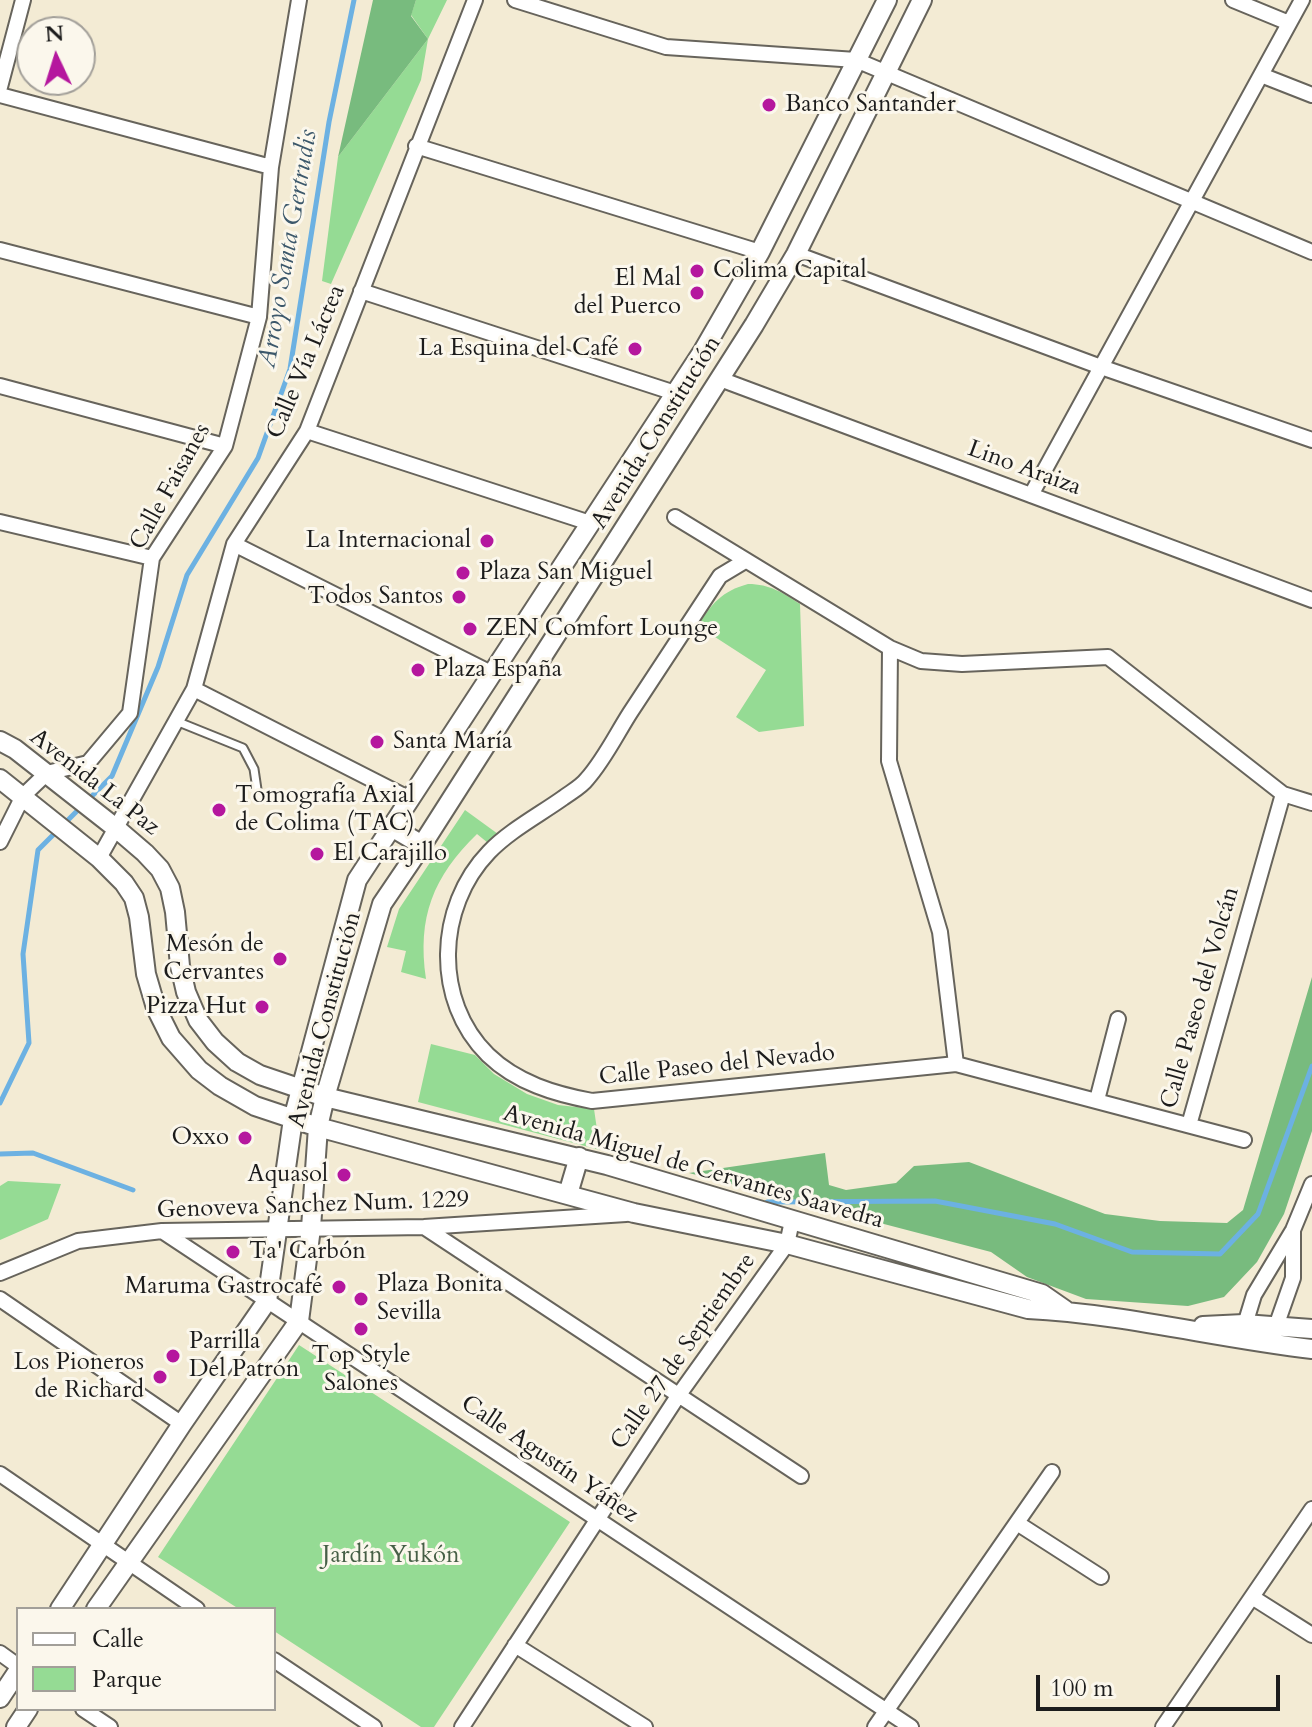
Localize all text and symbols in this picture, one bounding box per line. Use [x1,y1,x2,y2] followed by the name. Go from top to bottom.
[16,16,96,96] north arrow
[44,18,65,50] text: N
[785,91,956,119] place label: Banco Santander
[760,96,778,114] marker: Banco Santander
[253,127,325,371] water label: Arroyo Santa Gertrudis
[713,257,867,285] place label: Colima Capital
[688,262,706,280] marker: Colima Capital
[574,265,681,321] place label: El Mal del Puerco
[262,281,352,443] street label: Calle Vía Láctea
[688,284,706,302] marker: El Mal del Puerco
[586,331,728,535] street label: Avenida Constitución
[418,335,619,363] place label: La Esquina del Café
[626,340,644,358] marker: La Esquina del Café
[124,419,218,555] street label: Calle Faisanes
[963,435,1085,503] street label: Lino Araiza
[306,527,471,555] place label: La Internacional
[478,532,496,550] marker: La Internacional
[479,559,653,587] place label: Plaza San Miguel
[454,564,472,582] marker: Plaza San Miguel
[308,583,443,611] place label: Todos Santos
[450,588,468,606] marker: Todos Santos
[486,615,718,643] place label: ZEN Comfort Lounge
[461,620,479,638] marker: ZEN Comfort Lounge
[434,656,562,684] place label: Plaza España
[409,661,427,679] marker: Plaza España
[23,723,165,843] street label: Avenida La Paz
[393,728,512,756] place label: Santa María
[368,733,386,751] marker: Santa María
[235,782,415,838] place label: Tomografía Axial de Colima (TAC)
[210,801,228,819] marker: Tomografía Axial de Colima (TAC)
[333,840,447,868] place label: El Carajillo
[308,845,326,863] marker: El Carajillo
[1156,884,1246,1112] street label: Calle Paseo del Volcán
[283,909,369,1131] street label: Avenida Constitución
[163,931,264,987] place label: Mesón de Cervantes
[271,950,289,968] marker: Mesón de Cervantes
[146,993,246,1021] place label: Pizza Hut
[253,998,271,1016] marker: Pizza Hut
[598,1039,836,1093] street label: Calle Paseo del Nevado
[499,1100,887,1236] street label: Avenida Miguel de Cervantes Saavedra
[171,1124,229,1152] place label: Oxxo
[236,1129,254,1147] marker: Oxxo
[247,1161,328,1189] place label: Aquasol
[335,1166,353,1184] marker: Aquasol
[156,1186,470,1226] street label: Genoveva Sanchez Num. 1229
[249,1238,366,1266] place label: Ta' Carbón
[224,1243,242,1261] marker: Ta' Carbón
[605,1248,763,1456] street label: Calle 27 de Septiembre
[377,1271,503,1327] place label: Plaza Bonita Sevilla
[125,1273,323,1301] place label: Maruma Gastrocafé
[330,1278,348,1296] marker: Maruma Gastrocafé
[352,1290,370,1308] marker: Plaza Bonita Sevilla
[352,1320,370,1338] marker: Top Style Salones
[189,1328,299,1384] place label: Parrilla Del Patrón
[311,1342,411,1398] place label: Top Style Salones
[164,1347,182,1365] marker: Parrilla Del Patrón
[14,1349,144,1405] place label: Los Pioneros de Richard
[151,1368,169,1386] marker: Los Pioneros de Richard
[455,1390,643,1530] street label: Calle Agustín Yáñez
[322,1542,460,1570] park label: Jardín Yukón
[16,1607,276,1711] legend
[92,1623,144,1656] text: Calle
[1040,1659,1284,1709] scale bar
[92,1663,162,1696] text: Parque
[1050,1672,1114,1705] text: 100 m

